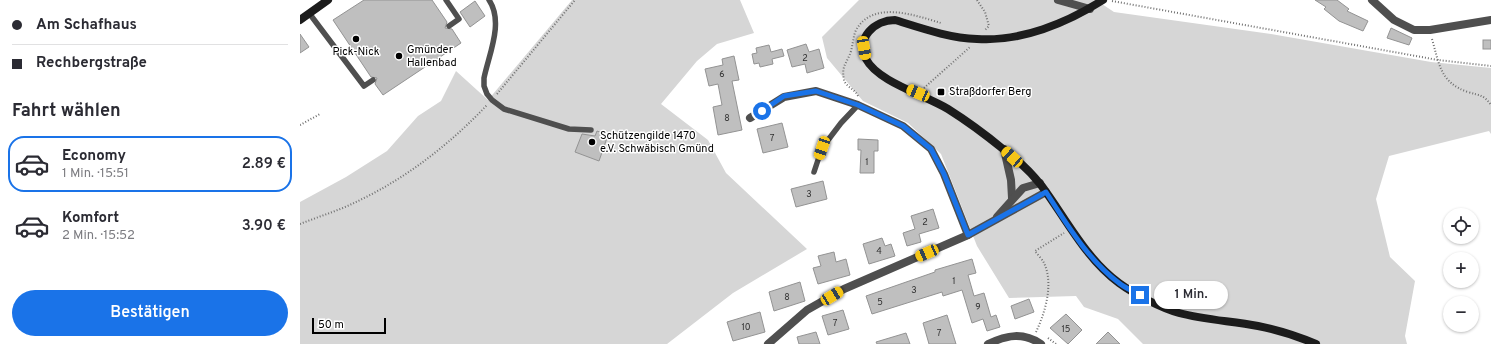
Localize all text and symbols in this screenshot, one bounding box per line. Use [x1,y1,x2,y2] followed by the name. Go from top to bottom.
[36,16,137,35] text: Am Schafhaus
[351,34,361,44] marker: Pick-Nick
[856,35,872,61] car
[407,43,457,70] place label: Gmünder Hallenbad
[333,45,380,59] place label: Pick-Nick
[394,51,404,61] marker: Gmünder Hallenbad
[802,53,808,64] house number: 2
[36,54,147,73] text: Rechbergstraße
[719,69,725,80] house number: 6
[905,83,931,103] car
[949,85,1032,99] place label: Straßdorfer Berg
[936,87,946,97] marker: Straßdorfer Berg
[12,100,121,123] text: Fahrt wählen
[753,102,771,120] route start
[724,113,730,124] house number: 8
[600,129,714,156] place label: Schützengilde 1470 e.V. Schwäbisch Gmünd
[770,133,775,144] house number: 7
[812,135,832,161] car
[587,137,597,147] marker: Schützengilde 1470 e.V. Schwäbisch Gmünd
[999,145,1025,169] car
[14,146,50,182] icon: car
[62,147,126,166] text: Economy
[242,155,286,174] text: 2.89 €
[865,157,869,168] house number: 1
[62,166,129,182] text: 1 Min. · 15:51
[806,189,812,200] house number: 3
[14,208,50,244] icon: car
[1443,208,1479,332] map controls
[1443,208,1479,244] button: locate
[62,209,119,228] text: Komfort
[242,217,286,236] text: 3.90 €
[922,217,928,228] house number: 2
[62,228,135,244] text: 2 Min. · 15:52
[914,243,940,263] car
[876,246,882,257] house number: 4
[1443,252,1479,288] button: +
[952,276,956,287] house number: 1
[1154,281,1228,309] callout: 1 Min.
[819,285,845,307] car
[911,285,917,296] house number: 3
[1131,286,1149,304] route end
[1174,287,1208,303] text: 1 Min.
[12,290,288,336] button: Bestätigen
[784,292,790,303] house number: 8
[1443,296,1479,332] button: −
[877,297,883,308] house number: 5
[975,302,981,313] house number: 9
[312,316,386,335] scale bar
[318,318,344,332] text: 50 m
[833,318,838,329] house number: 7
[741,322,751,333] house number: 10
[1062,324,1070,335] house number: 15
[937,328,942,339] house number: 7

